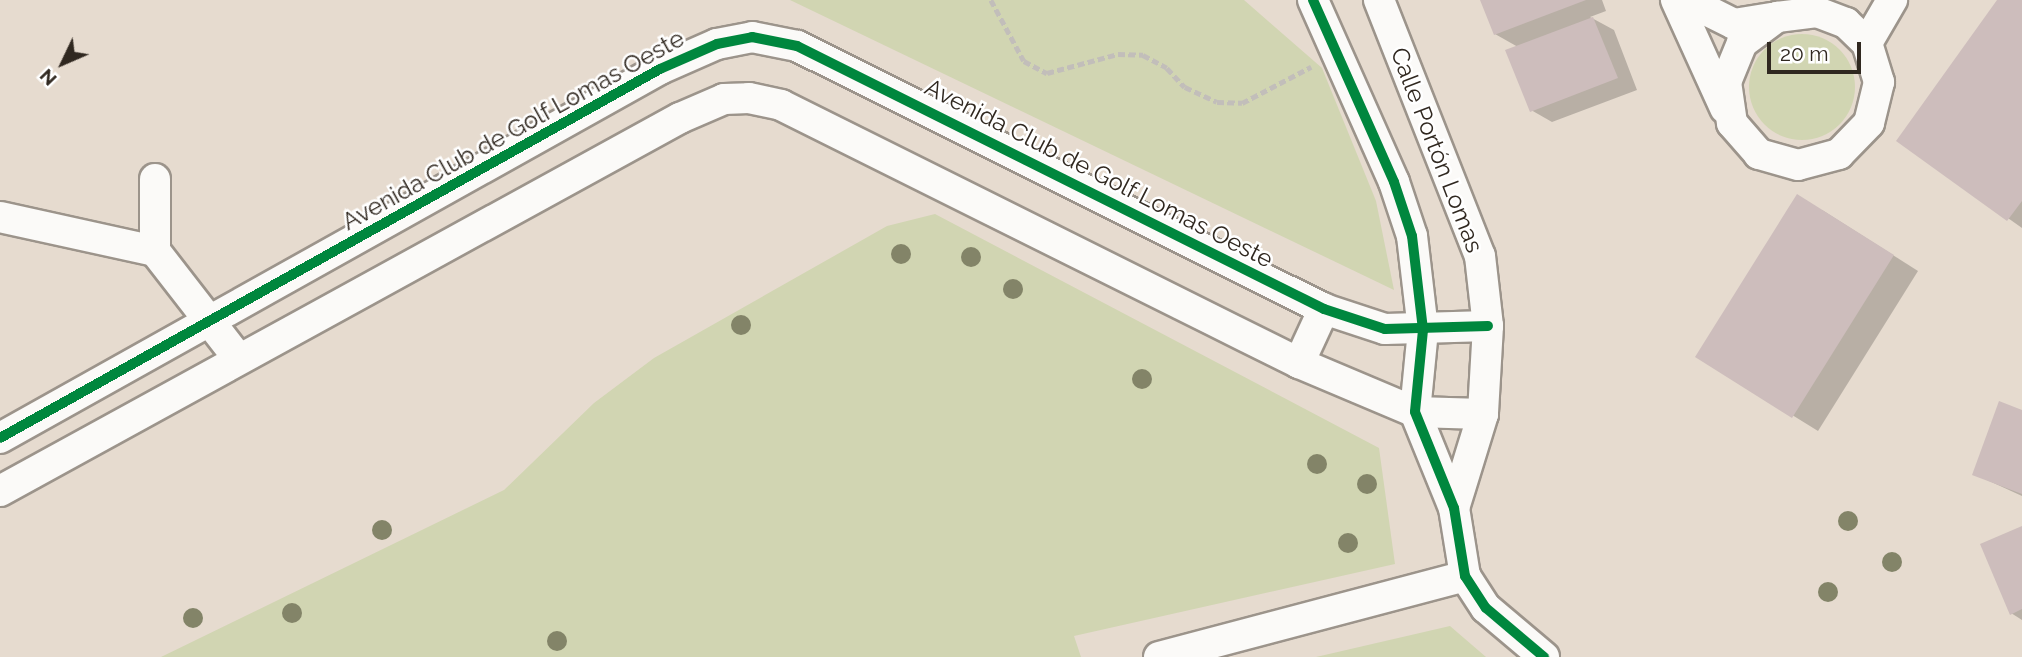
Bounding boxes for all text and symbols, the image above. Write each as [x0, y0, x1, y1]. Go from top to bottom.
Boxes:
street label: Avenida Club de Golf Lomas Oeste [337, 24, 689, 236]
north arrow [28, 28, 98, 98]
scale bar [1770, 28, 1864, 72]
text: 20 m [1780, 41, 1828, 66]
street label: Calle Portón Lomas [1385, 43, 1489, 257]
text: N [35, 65, 61, 90]
street label: Avenida Club de Golf Lomas Oeste [920, 72, 1278, 274]

